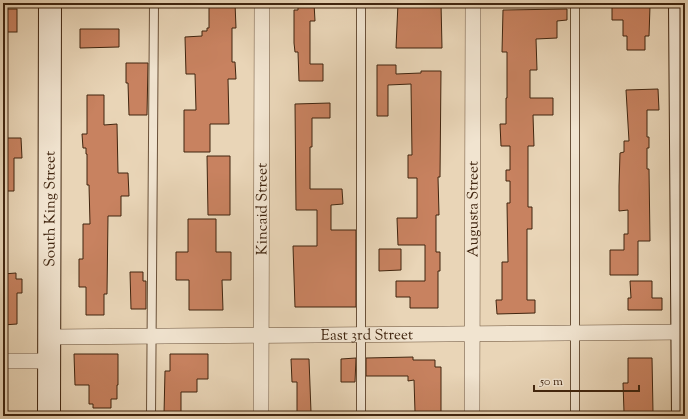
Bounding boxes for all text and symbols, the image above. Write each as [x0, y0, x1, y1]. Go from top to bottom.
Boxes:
street label: South King Street [40, 151, 62, 267]
street label: Augusta Street [463, 161, 485, 257]
street label: Kincaid Street [252, 163, 274, 255]
street label: East 3rd Street [321, 325, 413, 347]
scale bar [534, 367, 639, 393]
text: 50 m [539, 373, 563, 391]

